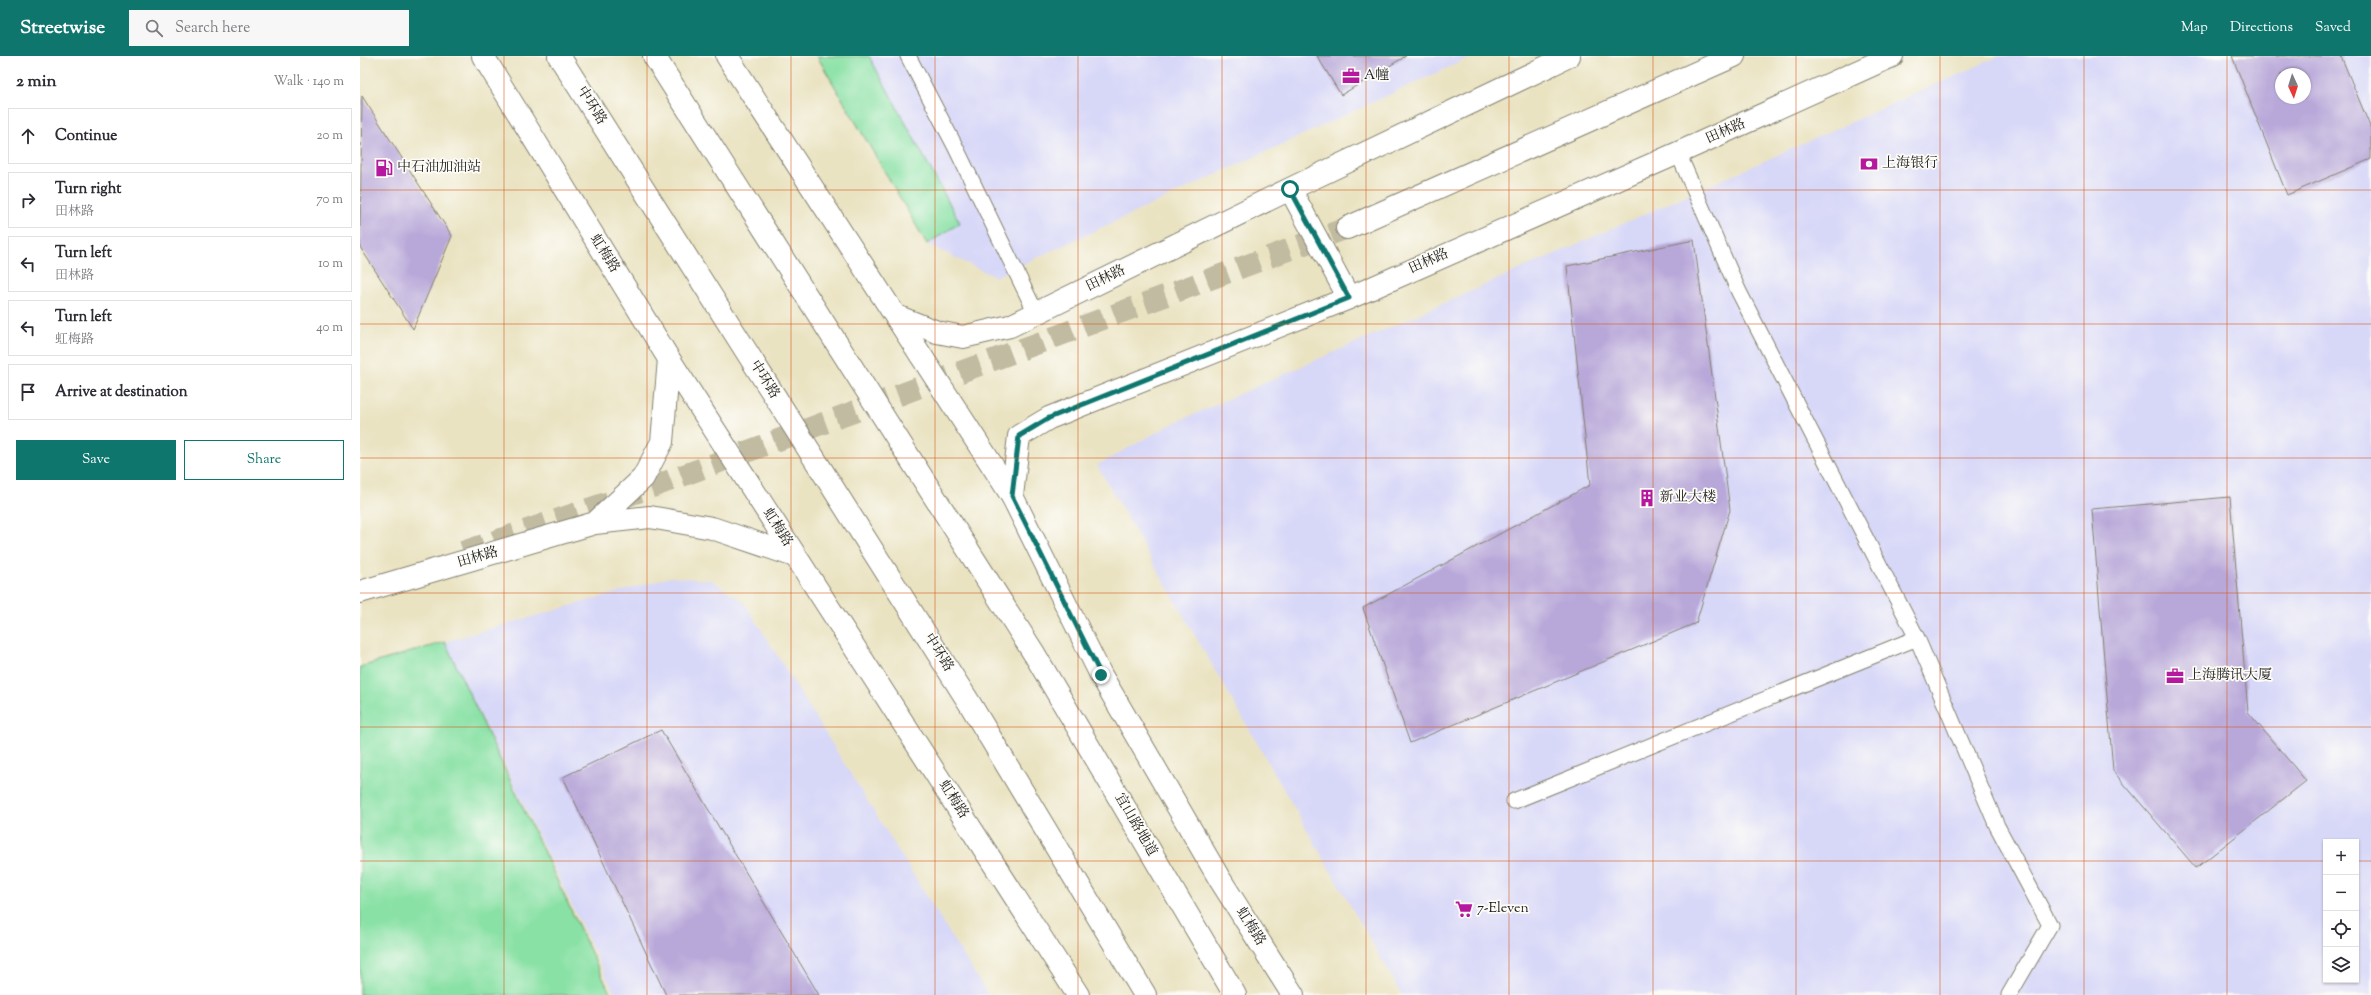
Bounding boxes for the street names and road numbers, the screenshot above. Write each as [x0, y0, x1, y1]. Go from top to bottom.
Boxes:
street label: 中环路 [571, 83, 611, 129]
street label: 田林路 [1703, 114, 1749, 150]
street label: 虹梅路 [584, 231, 624, 277]
street label: 田林路 [1406, 244, 1452, 280]
street label: 田林路 [1083, 261, 1129, 297]
street label: 中环路 [744, 357, 784, 403]
street label: 虹梅路 [757, 505, 797, 551]
street label: 田林路 [455, 543, 501, 573]
street label: 中环路 [918, 630, 958, 676]
street label: 虹梅路 [933, 777, 973, 823]
street label: 宜山路地道 [1109, 790, 1161, 860]
street label: 虹梅路 [1230, 904, 1270, 950]

